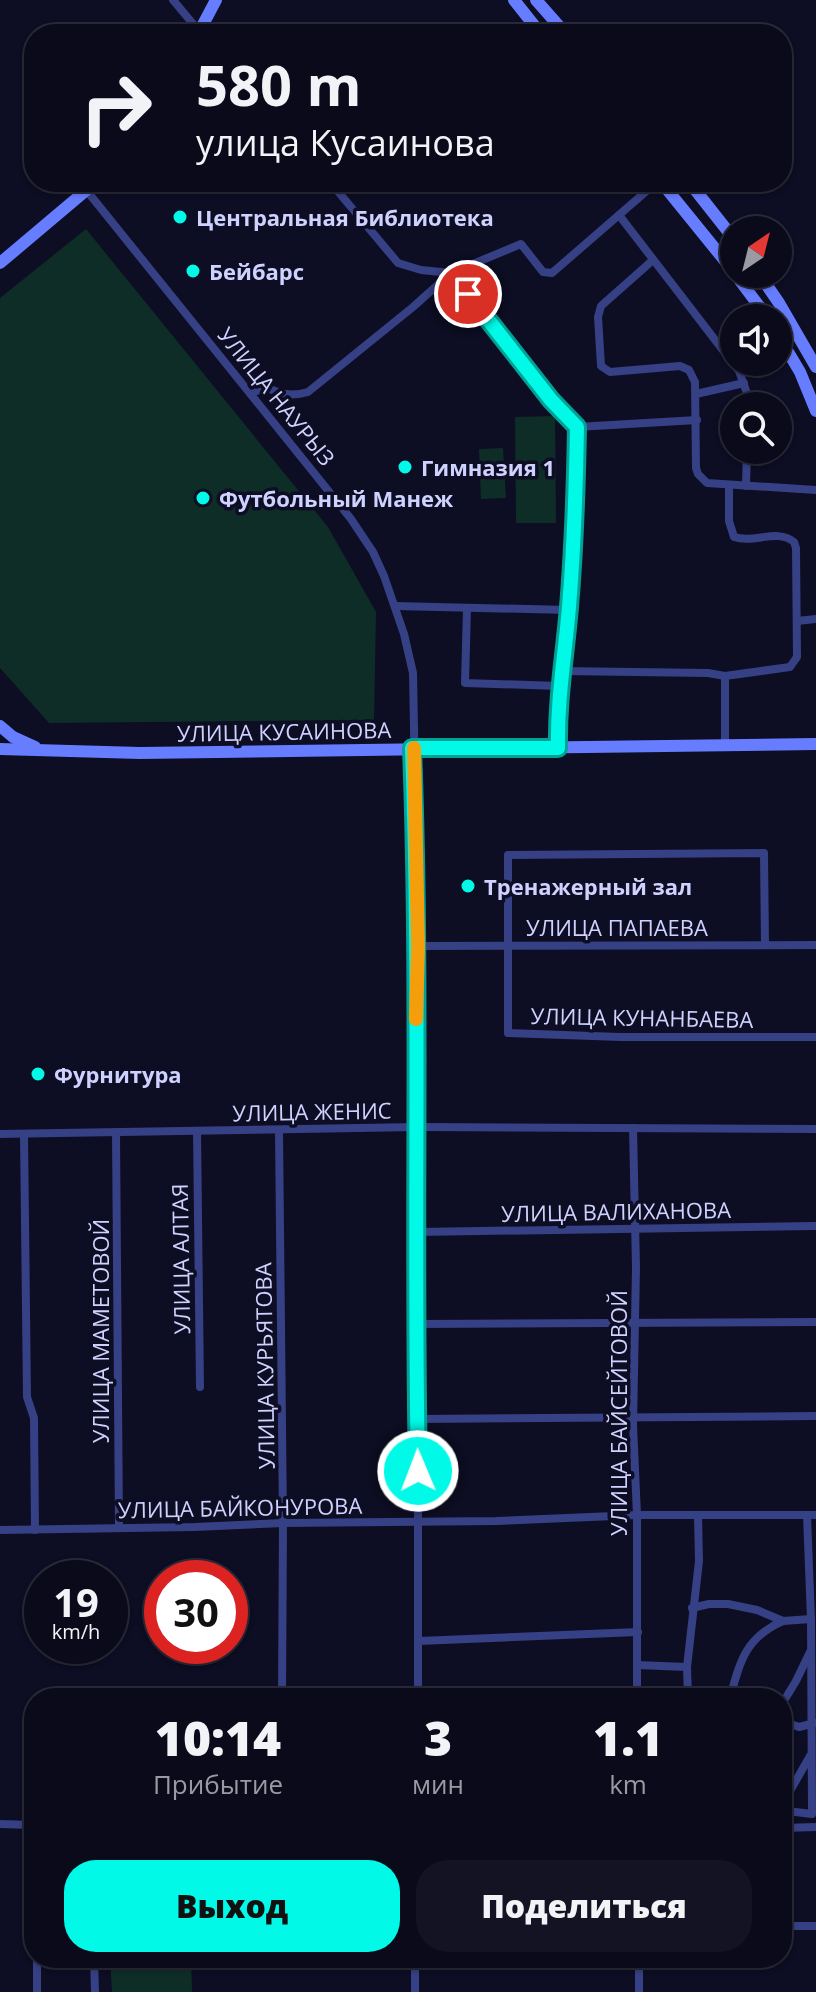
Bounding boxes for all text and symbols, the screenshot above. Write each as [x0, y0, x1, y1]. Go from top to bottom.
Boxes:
text: 580 m [196, 46, 362, 122]
icon: right [64, 56, 168, 160]
text: улица Кусаинова [196, 118, 495, 167]
place label: Центральная Библиотека [196, 202, 494, 232]
marker: Центральная Библиотека [171, 208, 189, 226]
north arrow [720, 216, 792, 288]
map controls [720, 216, 792, 464]
place label: Бейбарс [209, 256, 304, 286]
pin [434, 260, 502, 328]
marker: Бейбарс [184, 262, 202, 280]
icon: arrive [446, 272, 490, 316]
button: sound [720, 304, 792, 376]
street label: УЛИЦА НАУРЫЗ [212, 320, 342, 472]
button: search [720, 392, 792, 464]
place label: Гимназия 1 [421, 452, 555, 482]
marker: Гимназия 1 [396, 458, 414, 476]
place label: Футбольный Манеж [219, 483, 454, 513]
marker: Футбольный Манеж [194, 489, 212, 507]
street label: УЛИЦА КУСАИНОВА [176, 714, 392, 748]
place label: Тренажерный зал [484, 871, 692, 901]
marker: Тренажерный зал [459, 877, 477, 895]
street label: УЛИЦА ПАПАЕВА [526, 912, 708, 942]
street label: УЛИЦА КУНАНБАЕВА [530, 1000, 754, 1034]
place label: Фурнитура [54, 1059, 182, 1089]
marker: Фурнитура [29, 1065, 47, 1083]
street label: УЛИЦА ЖЕНИС [232, 1095, 392, 1127]
street label: УЛИЦА АЛТАЯ [164, 1183, 196, 1335]
street label: УЛИЦА ВАЛИХАНОВА [501, 1194, 731, 1228]
street label: УЛИЦА МАМЕТОВОЙ [85, 1219, 115, 1443]
street label: УЛИЦА КУРЬЯТОВА [247, 1262, 281, 1470]
street label: УЛИЦА БАЙСЕЙТОВОЙ [603, 1290, 633, 1536]
position arrow [376, 1429, 460, 1513]
street label: УЛИЦА БАЙКОНУРОВА [117, 1490, 363, 1524]
speed limit sign: 30 [144, 1560, 248, 1664]
text: 19 [53, 1574, 99, 1629]
text: km/h [52, 1618, 100, 1645]
text: 10:14 [155, 1705, 281, 1770]
text: 3 [424, 1705, 452, 1770]
text: 1.1 [593, 1705, 663, 1770]
text: Прибытие [153, 1766, 283, 1802]
text: мин [412, 1766, 464, 1802]
text: km [609, 1766, 647, 1802]
button: Выход [64, 1860, 400, 1952]
button: Поделиться [416, 1860, 752, 1952]

